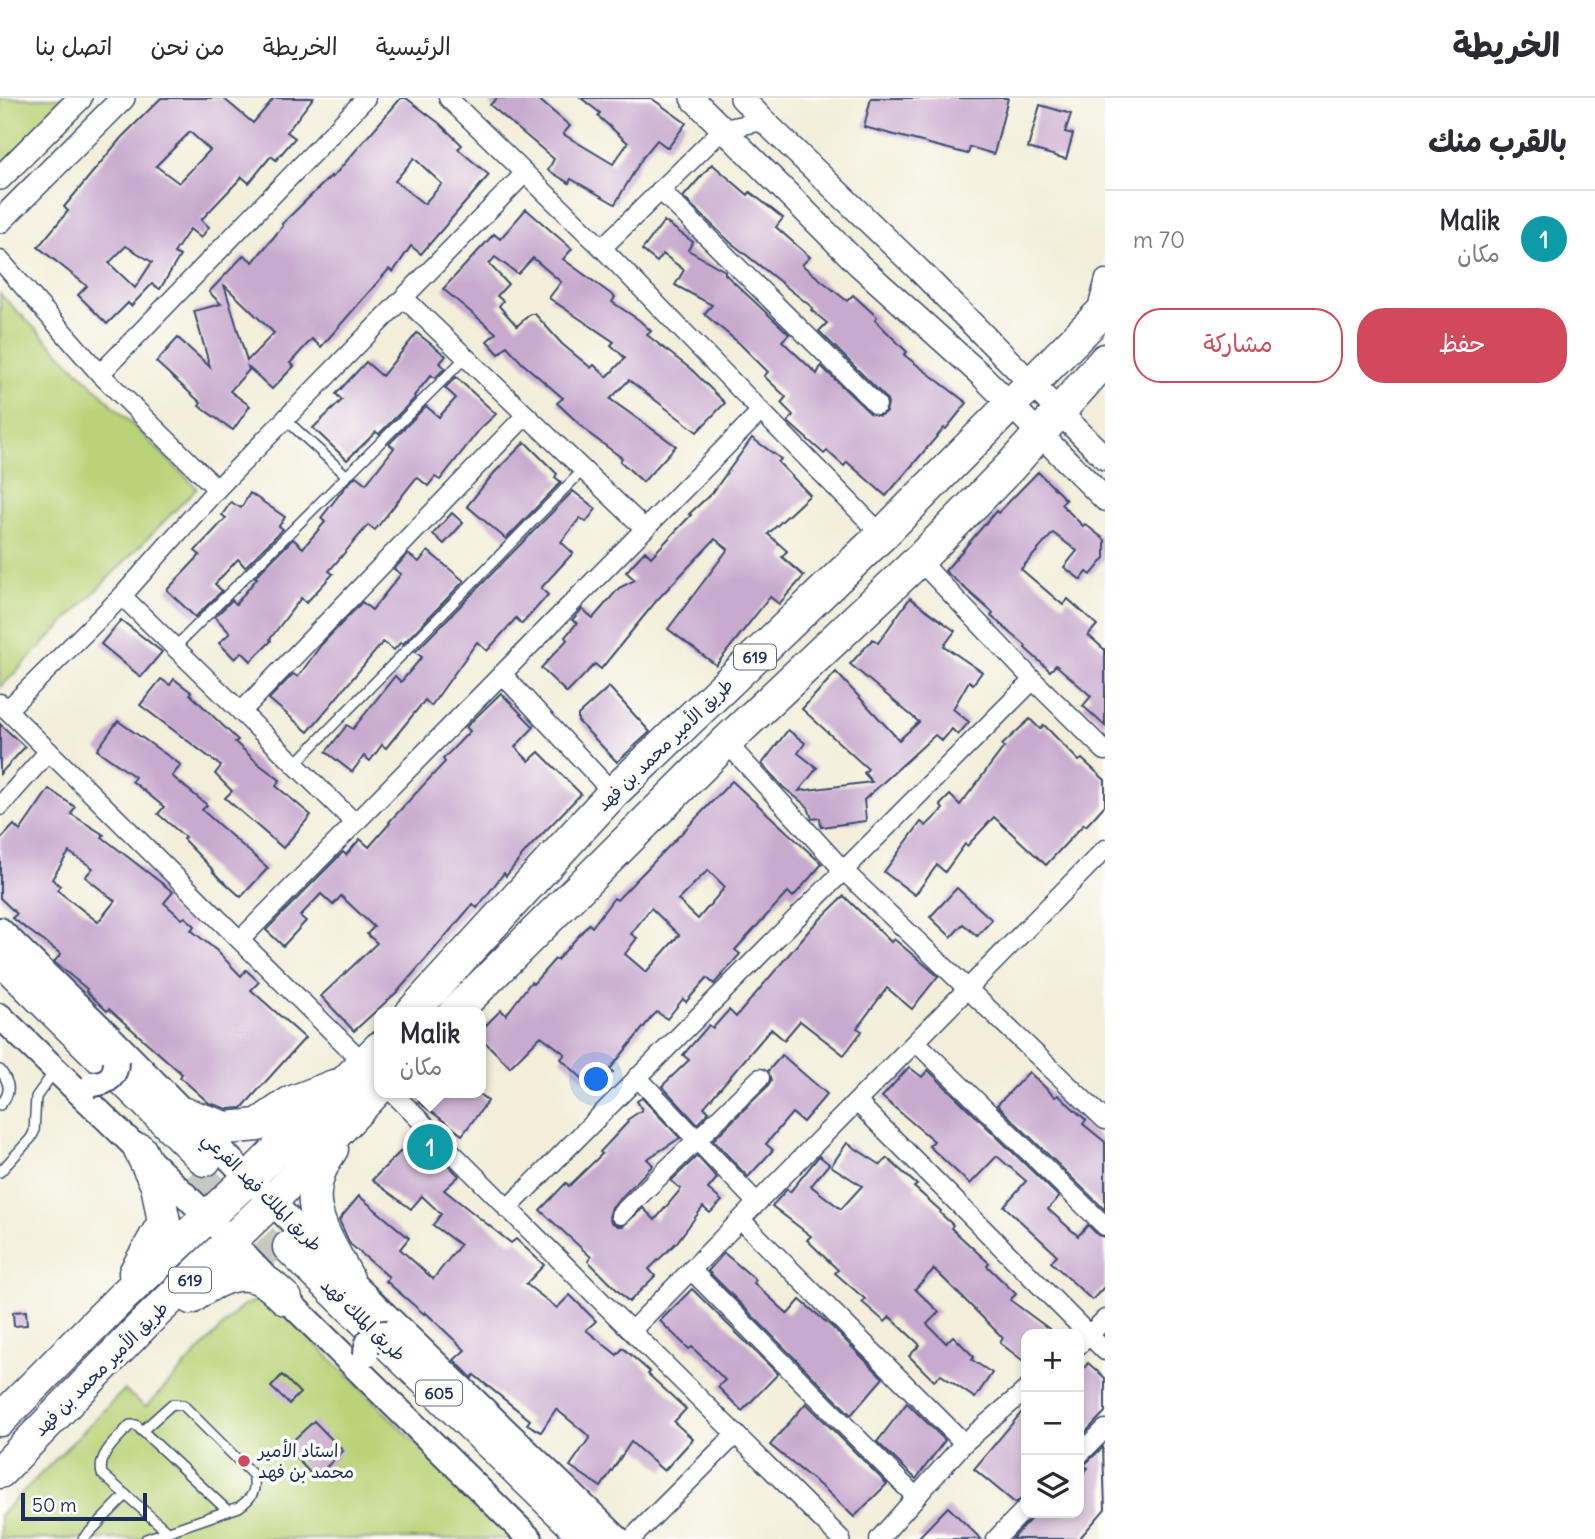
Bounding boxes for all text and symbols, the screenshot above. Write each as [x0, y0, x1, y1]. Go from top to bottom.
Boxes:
text: الخريطة [1453, 24, 1560, 66]
text: اتصل بنا [35, 31, 113, 61]
text: من نحن [151, 31, 225, 61]
text: الخريطة [263, 31, 338, 61]
text: الرئيسية [376, 31, 451, 61]
text: بالقرب منك [1428, 122, 1567, 160]
text: Malik [1439, 204, 1500, 237]
text: 70 m [1133, 225, 1185, 254]
text: 1 [1539, 225, 1549, 254]
text: مكان [1457, 239, 1500, 268]
button: مشاركة [1133, 308, 1343, 383]
button: حفظ [1357, 308, 1567, 383]
road number: 619 [734, 644, 776, 670]
street label: طريق الأمير محمد بن فهد [592, 673, 738, 816]
popup [374, 1007, 486, 1098]
text: Malik [400, 1017, 460, 1050]
text: مكان [400, 1052, 442, 1081]
your location [579, 1062, 613, 1096]
pin: 1 [407, 1121, 453, 1173]
street label: طريق الملك فهد الفرعي [194, 1127, 327, 1260]
road number: 619 [169, 1268, 211, 1292]
street label: طريق الملك فهد [316, 1273, 411, 1366]
street label: طريق الأمير محمد بن فهد [28, 1296, 173, 1441]
map controls [1021, 1329, 1084, 1518]
button: + [1021, 1329, 1084, 1392]
road number: 605 [416, 1380, 462, 1406]
button: − [1021, 1392, 1084, 1455]
place label: استاد الأمير محمد بن فهد [256, 1439, 354, 1483]
marker: استاد الأمير محمد بن فهد [236, 1453, 252, 1469]
button: layers [1021, 1455, 1084, 1518]
scale bar [21, 1490, 147, 1522]
text: 50 m [32, 1493, 77, 1517]

